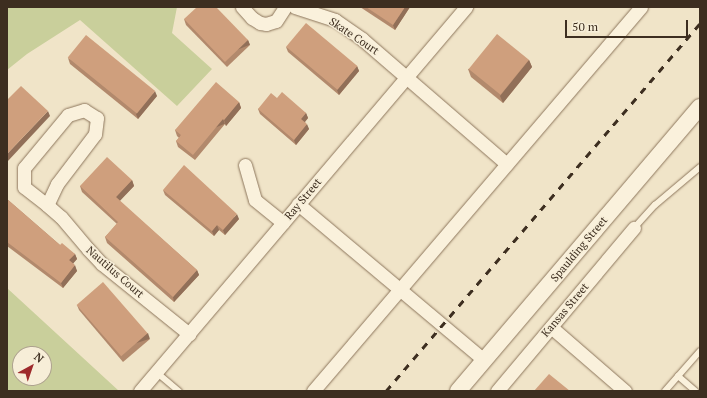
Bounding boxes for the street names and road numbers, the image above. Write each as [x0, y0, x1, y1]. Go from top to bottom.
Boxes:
street label: Skate Court [327, 15, 381, 57]
street label: Ray Street [282, 176, 324, 222]
street label: Spaulding Street [548, 214, 610, 284]
street label: Nautilus Court [84, 243, 146, 301]
street label: Kansas Street [539, 280, 591, 340]

